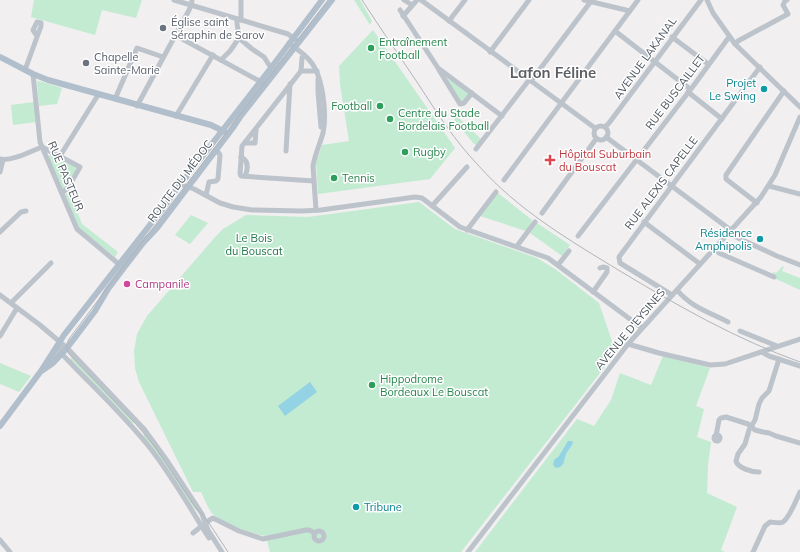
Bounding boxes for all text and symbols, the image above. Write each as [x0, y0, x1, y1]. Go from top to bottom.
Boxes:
street label: AVENUE LAKANAL [610, 14, 680, 102]
place label: Église saint Séraphin de Sarov [171, 15, 264, 42]
marker: Église saint Séraphin de Sarov [158, 23, 168, 33]
place label: Entraînement Football [379, 35, 447, 62]
marker: Entraînement Football [366, 43, 376, 53]
place label: Chapelle Sainte-Marie [94, 50, 160, 77]
street label: RUE BUSCAILLET [642, 51, 708, 132]
marker: Chapelle Sainte-Marie [81, 58, 91, 68]
district label: Lafon Féline [510, 63, 596, 82]
place label: Projet Le Swing [709, 76, 756, 103]
marker: Projet Le Swing [759, 84, 769, 94]
place label: Football [331, 99, 372, 113]
marker: Football [375, 101, 385, 111]
place label: Centre du Stade Bordelais Football [398, 106, 489, 133]
marker: Centre du Stade Bordelais Football [385, 114, 395, 124]
street label: RUE ALEXIS CAPELLE [621, 134, 701, 232]
street label: ROUTE DU MÉDOC [145, 137, 215, 225]
street label: RUE PASTEUR [45, 139, 87, 214]
place label: Rugby [413, 145, 446, 159]
marker: Rugby [400, 147, 410, 157]
place label: Hôpital Suburbain du Bouscat [559, 147, 651, 174]
marker: Hôpital Suburbain du Bouscat [544, 154, 556, 166]
place label: Tennis [342, 171, 375, 185]
marker: Tennis [329, 173, 339, 183]
place label: Résidence Amphipolis [695, 226, 752, 253]
park label: Le Bois du Bouscat [225, 231, 283, 258]
marker: Résidence Amphipolis [755, 234, 765, 244]
place label: Campanile [135, 277, 189, 291]
marker: Campanile [122, 279, 132, 289]
street label: AVENUE D'EYSINES [592, 285, 668, 372]
place label: Hippodrome Bordeaux Le Bouscat [380, 372, 488, 399]
marker: Hippodrome Bordeaux Le Bouscat [367, 380, 377, 390]
place label: Tribune [364, 500, 402, 514]
marker: Tribune [351, 502, 361, 512]

